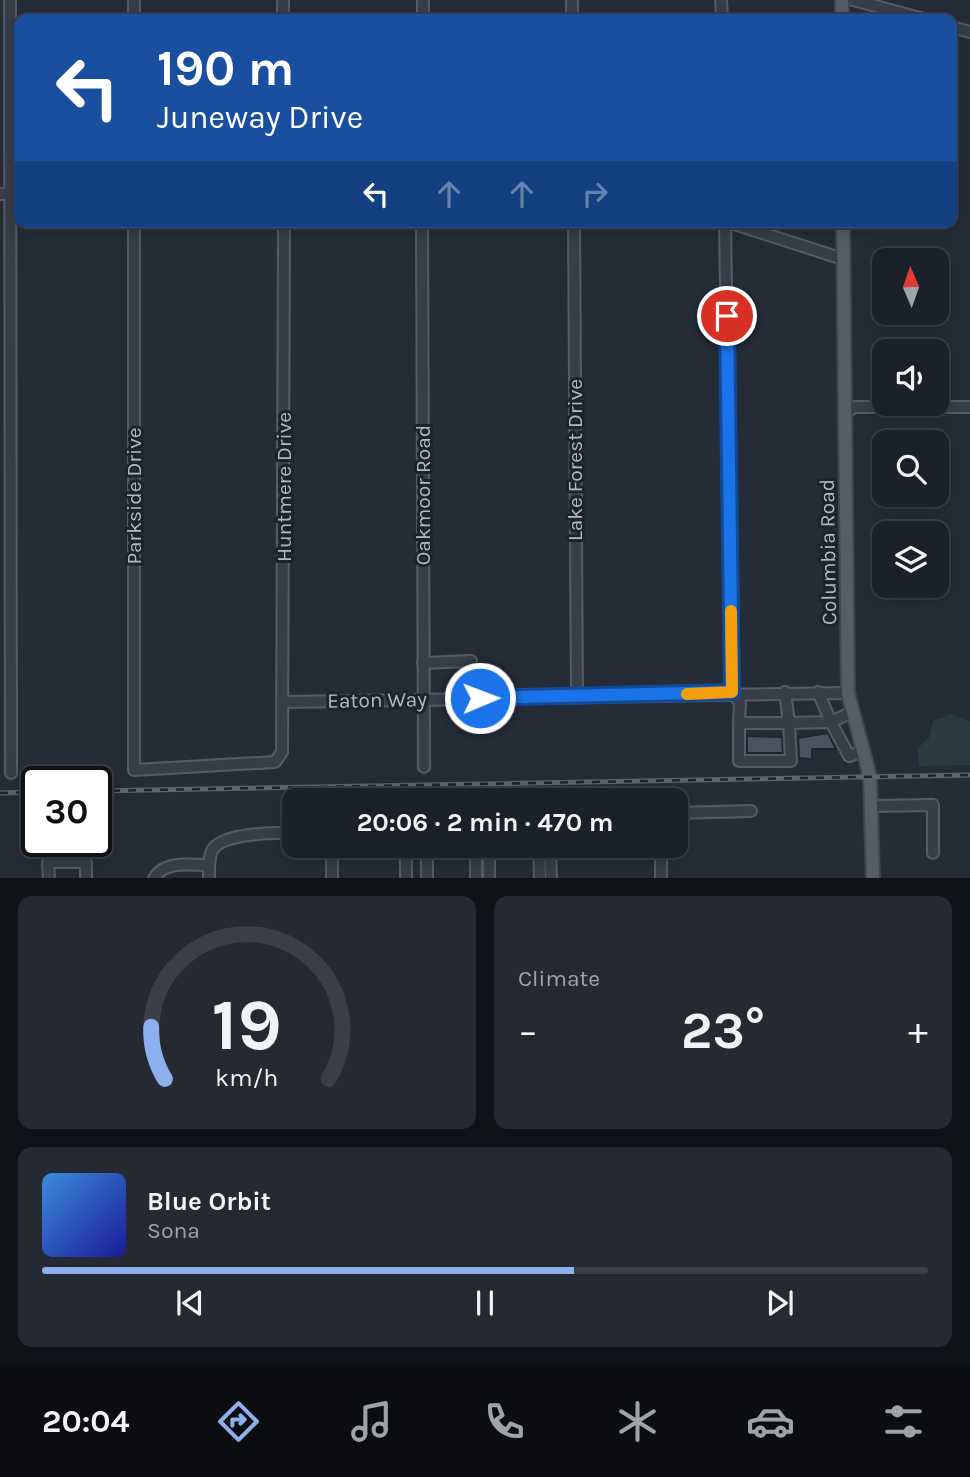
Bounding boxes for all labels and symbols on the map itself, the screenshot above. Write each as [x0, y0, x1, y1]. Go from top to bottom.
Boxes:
north arrow [872, 248, 948, 326]
pin [697, 286, 757, 346]
street label: Lake Forest Drive [563, 379, 587, 541]
street label: Huntmere Drive [272, 412, 296, 562]
street label: Oakmoor Road [411, 425, 435, 565]
street label: Parkside Drive [122, 427, 146, 565]
street label: Columbia Road [815, 479, 841, 625]
position arrow [443, 661, 517, 735]
street label: Eaton Way [327, 687, 427, 713]
speed limit sign: 30 [21, 766, 112, 857]

